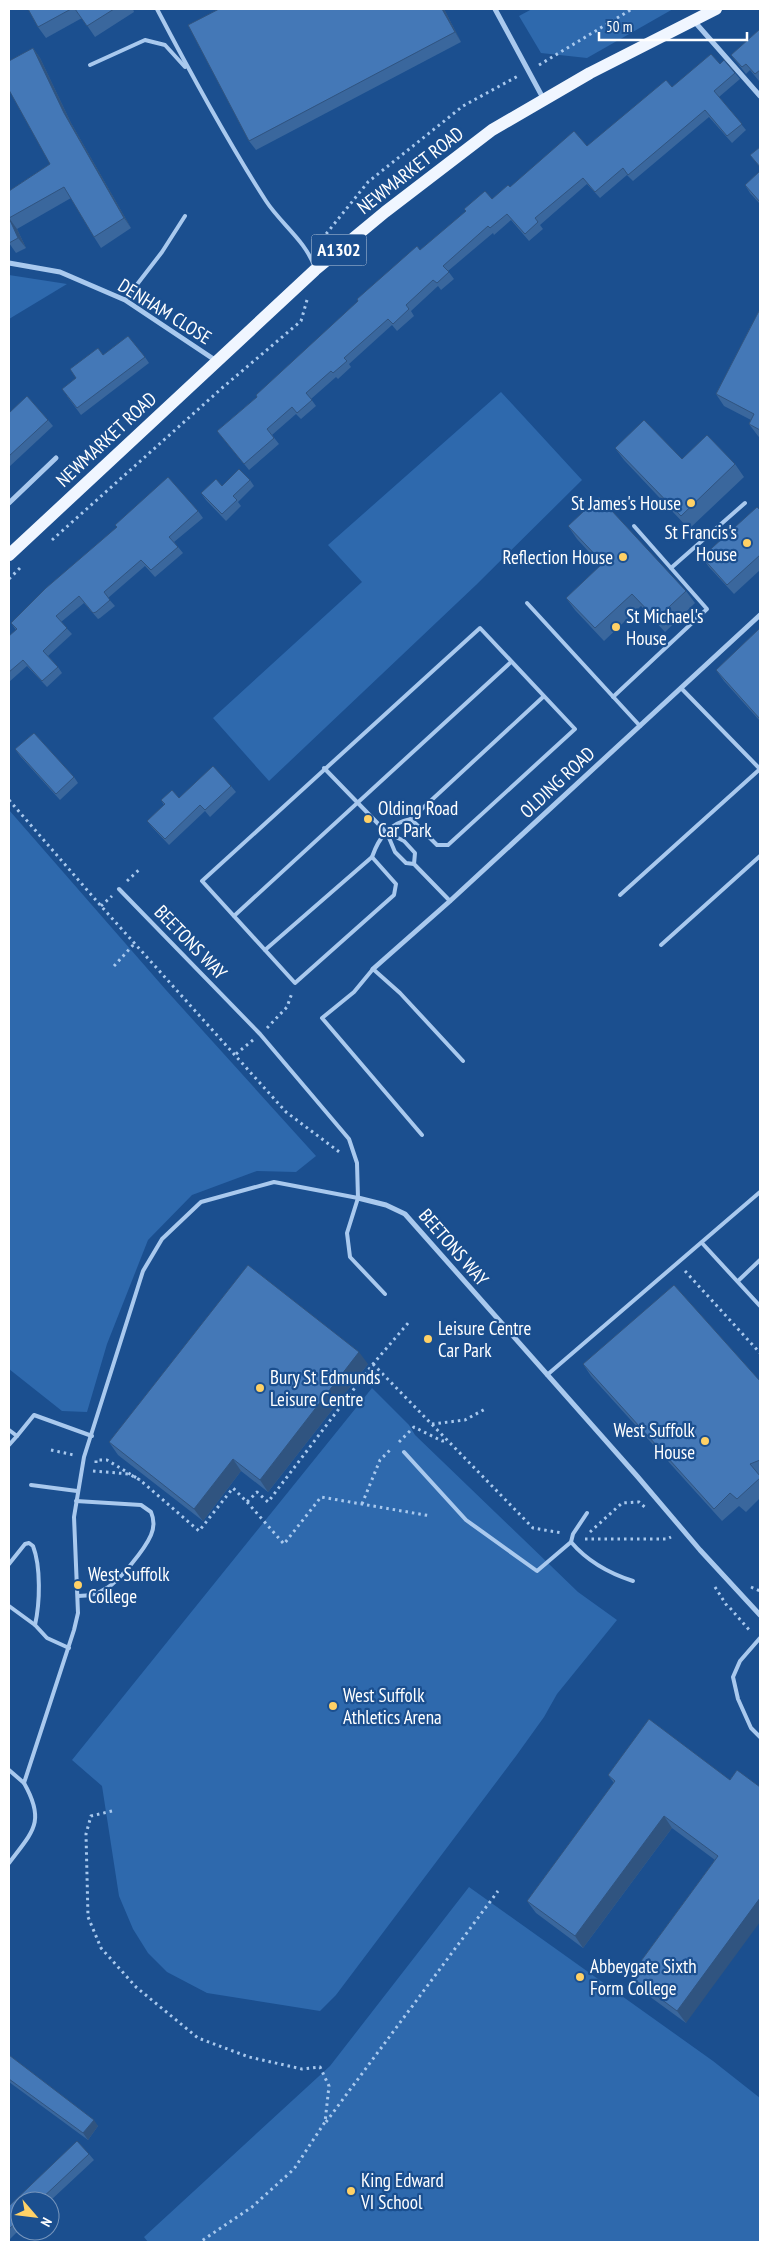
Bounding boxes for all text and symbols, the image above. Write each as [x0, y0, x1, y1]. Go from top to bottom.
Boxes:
scale bar [599, 10, 746, 42]
text: 50 m [606, 17, 632, 36]
street label: NEWMARKET ROAD [352, 121, 468, 219]
road number: A1302 [312, 234, 366, 266]
street label: DENHAM CLOSE [114, 273, 216, 349]
street label: NEWMARKET ROAD [51, 386, 161, 492]
place label: St James's House [571, 491, 681, 515]
marker: St James's House [685, 497, 697, 509]
place label: St Francis's House [664, 520, 737, 566]
marker: St Francis's House [741, 537, 753, 549]
place label: Reflection House [503, 545, 613, 569]
marker: Reflection House [617, 551, 629, 563]
place label: St Michael's House [626, 604, 703, 650]
marker: St Michael's House [610, 621, 622, 633]
street label: OLDING ROAD [514, 741, 600, 823]
place label: Olding Road Car Park [378, 796, 458, 842]
marker: Olding Road Car Park [362, 813, 374, 825]
street label: BEETONS WAY [150, 900, 233, 985]
street label: BEETONS WAY [414, 1204, 494, 1291]
place label: Leisure Centre Car Park [438, 1316, 532, 1362]
marker: Leisure Centre Car Park [422, 1333, 434, 1345]
place label: Bury St Edmunds Leisure Centre [270, 1365, 380, 1411]
marker: Bury St Edmunds Leisure Centre [254, 1382, 266, 1394]
place label: West Suffolk House [613, 1418, 696, 1464]
marker: West Suffolk House [699, 1435, 711, 1447]
place label: West Suffolk College [88, 1562, 170, 1608]
marker: West Suffolk College [72, 1579, 84, 1591]
place label: West Suffolk Athletics Arena [343, 1683, 442, 1729]
marker: West Suffolk Athletics Arena [327, 1700, 339, 1712]
place label: Abbeygate Sixth Form College [590, 1954, 697, 2000]
marker: Abbeygate Sixth Form College [574, 1971, 586, 1983]
place label: King Edward VI School [360, 2168, 444, 2214]
marker: King Edward VI School [345, 2185, 357, 2197]
north arrow [10, 2191, 60, 2241]
text: N [37, 2215, 56, 2230]

